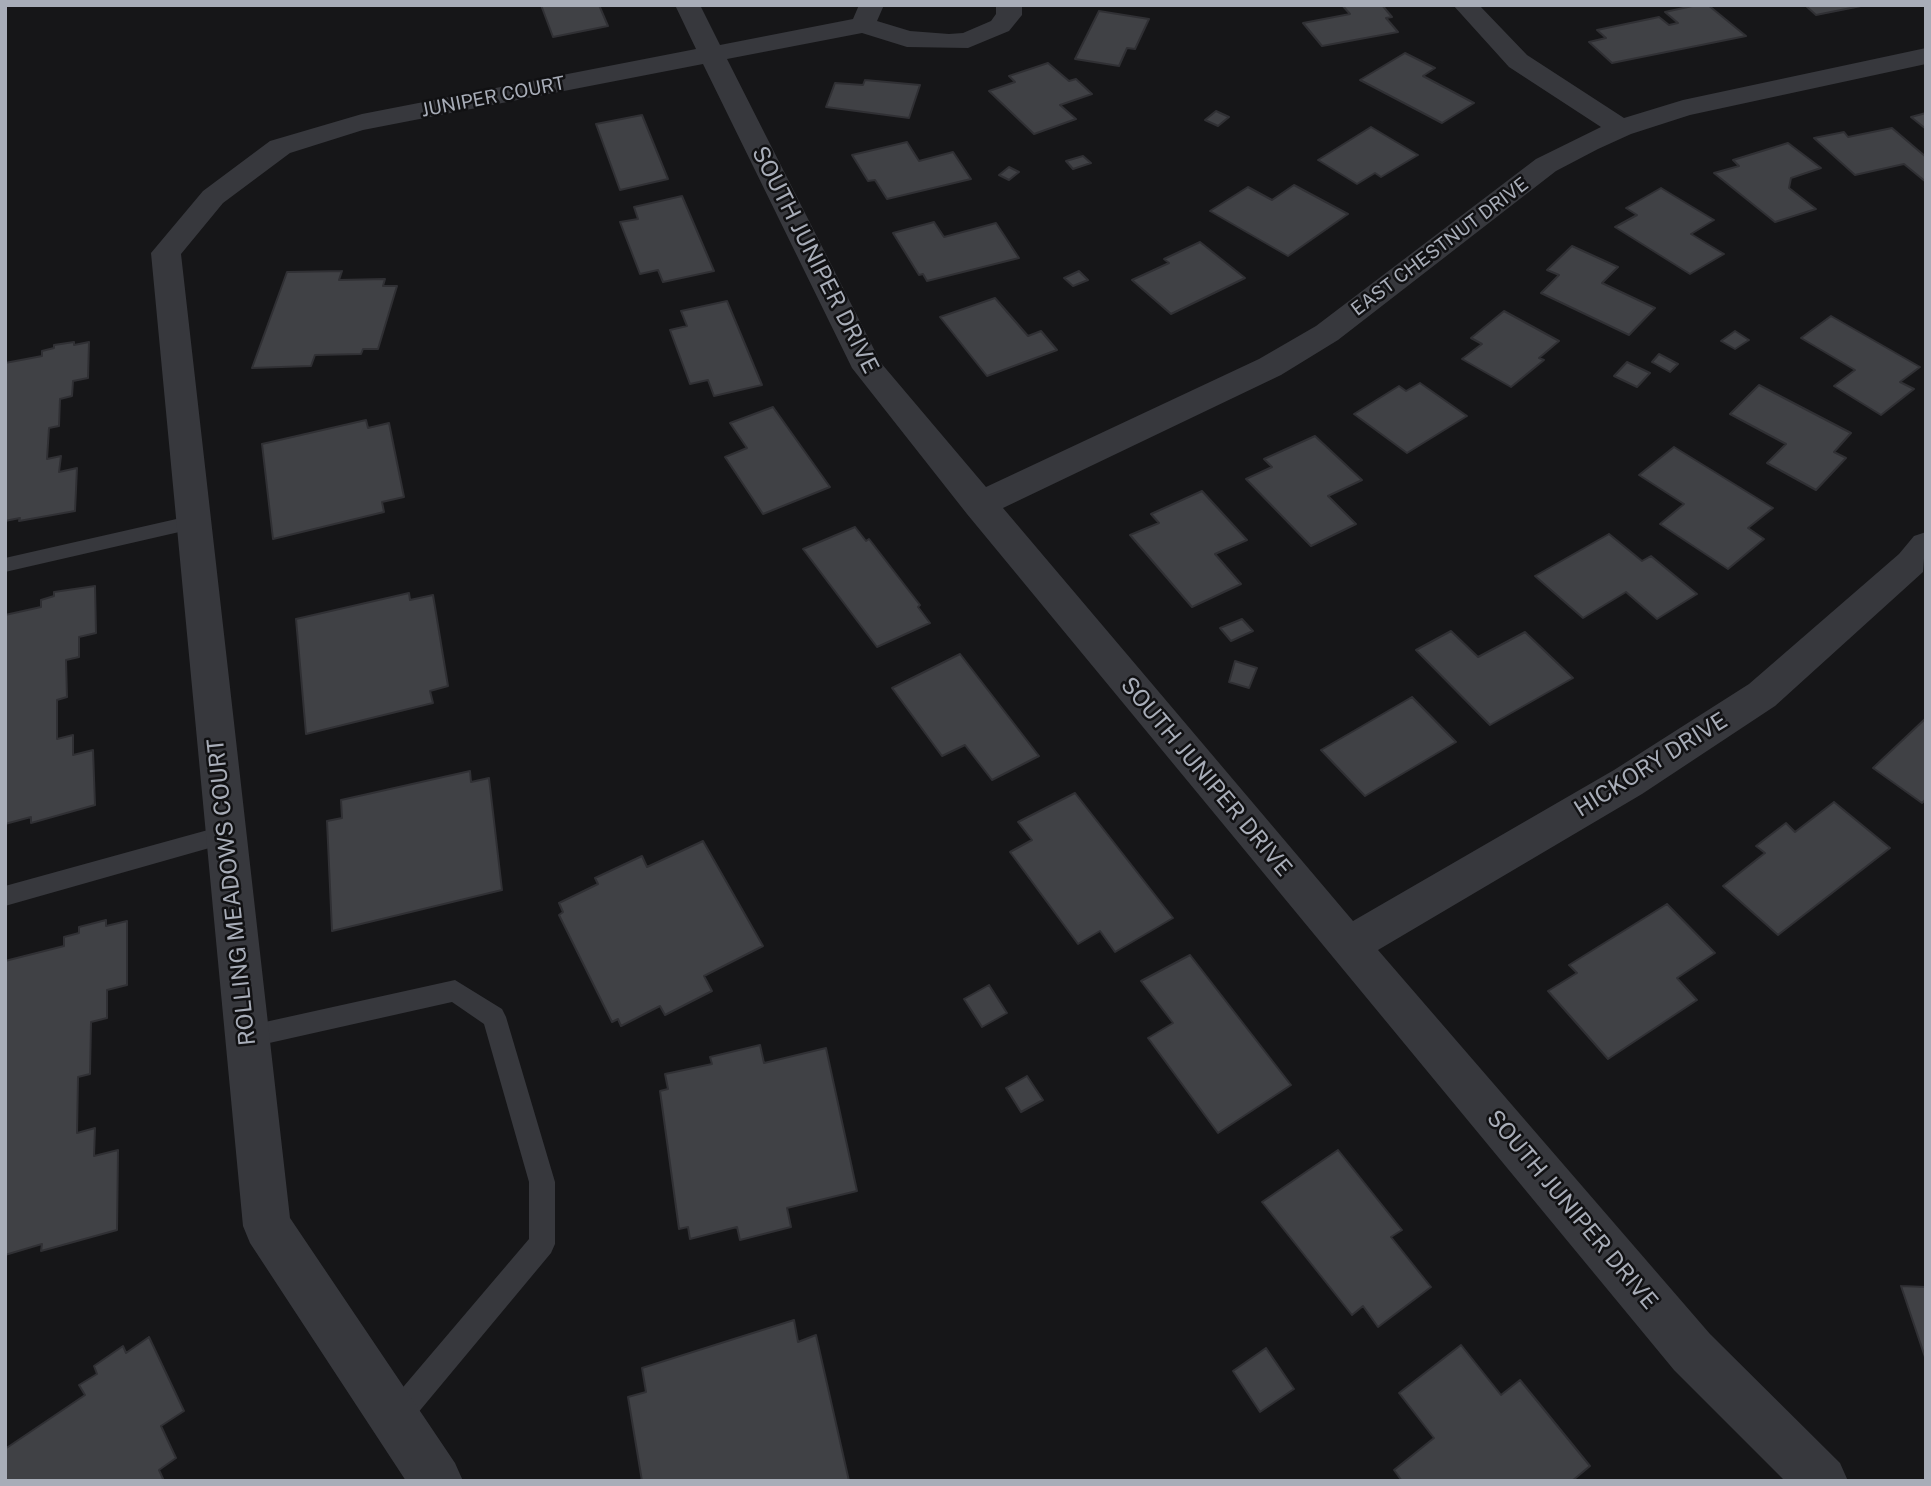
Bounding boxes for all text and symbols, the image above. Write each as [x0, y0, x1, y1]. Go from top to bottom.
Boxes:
street label: JUNIPER COURT [419, 72, 567, 122]
street label: SOUTH JUNIPER DRIVE [746, 142, 884, 378]
street label: EAST CHESTNUT DRIVE [1347, 173, 1533, 321]
street label: SOUTH JUNIPER DRIVE [1115, 672, 1297, 882]
street label: HICKORY DRIVE [1569, 707, 1733, 823]
street label: ROLLING MEADOWS COURT [202, 737, 262, 1047]
street label: SOUTH JUNIPER DRIVE [1481, 1105, 1663, 1315]

